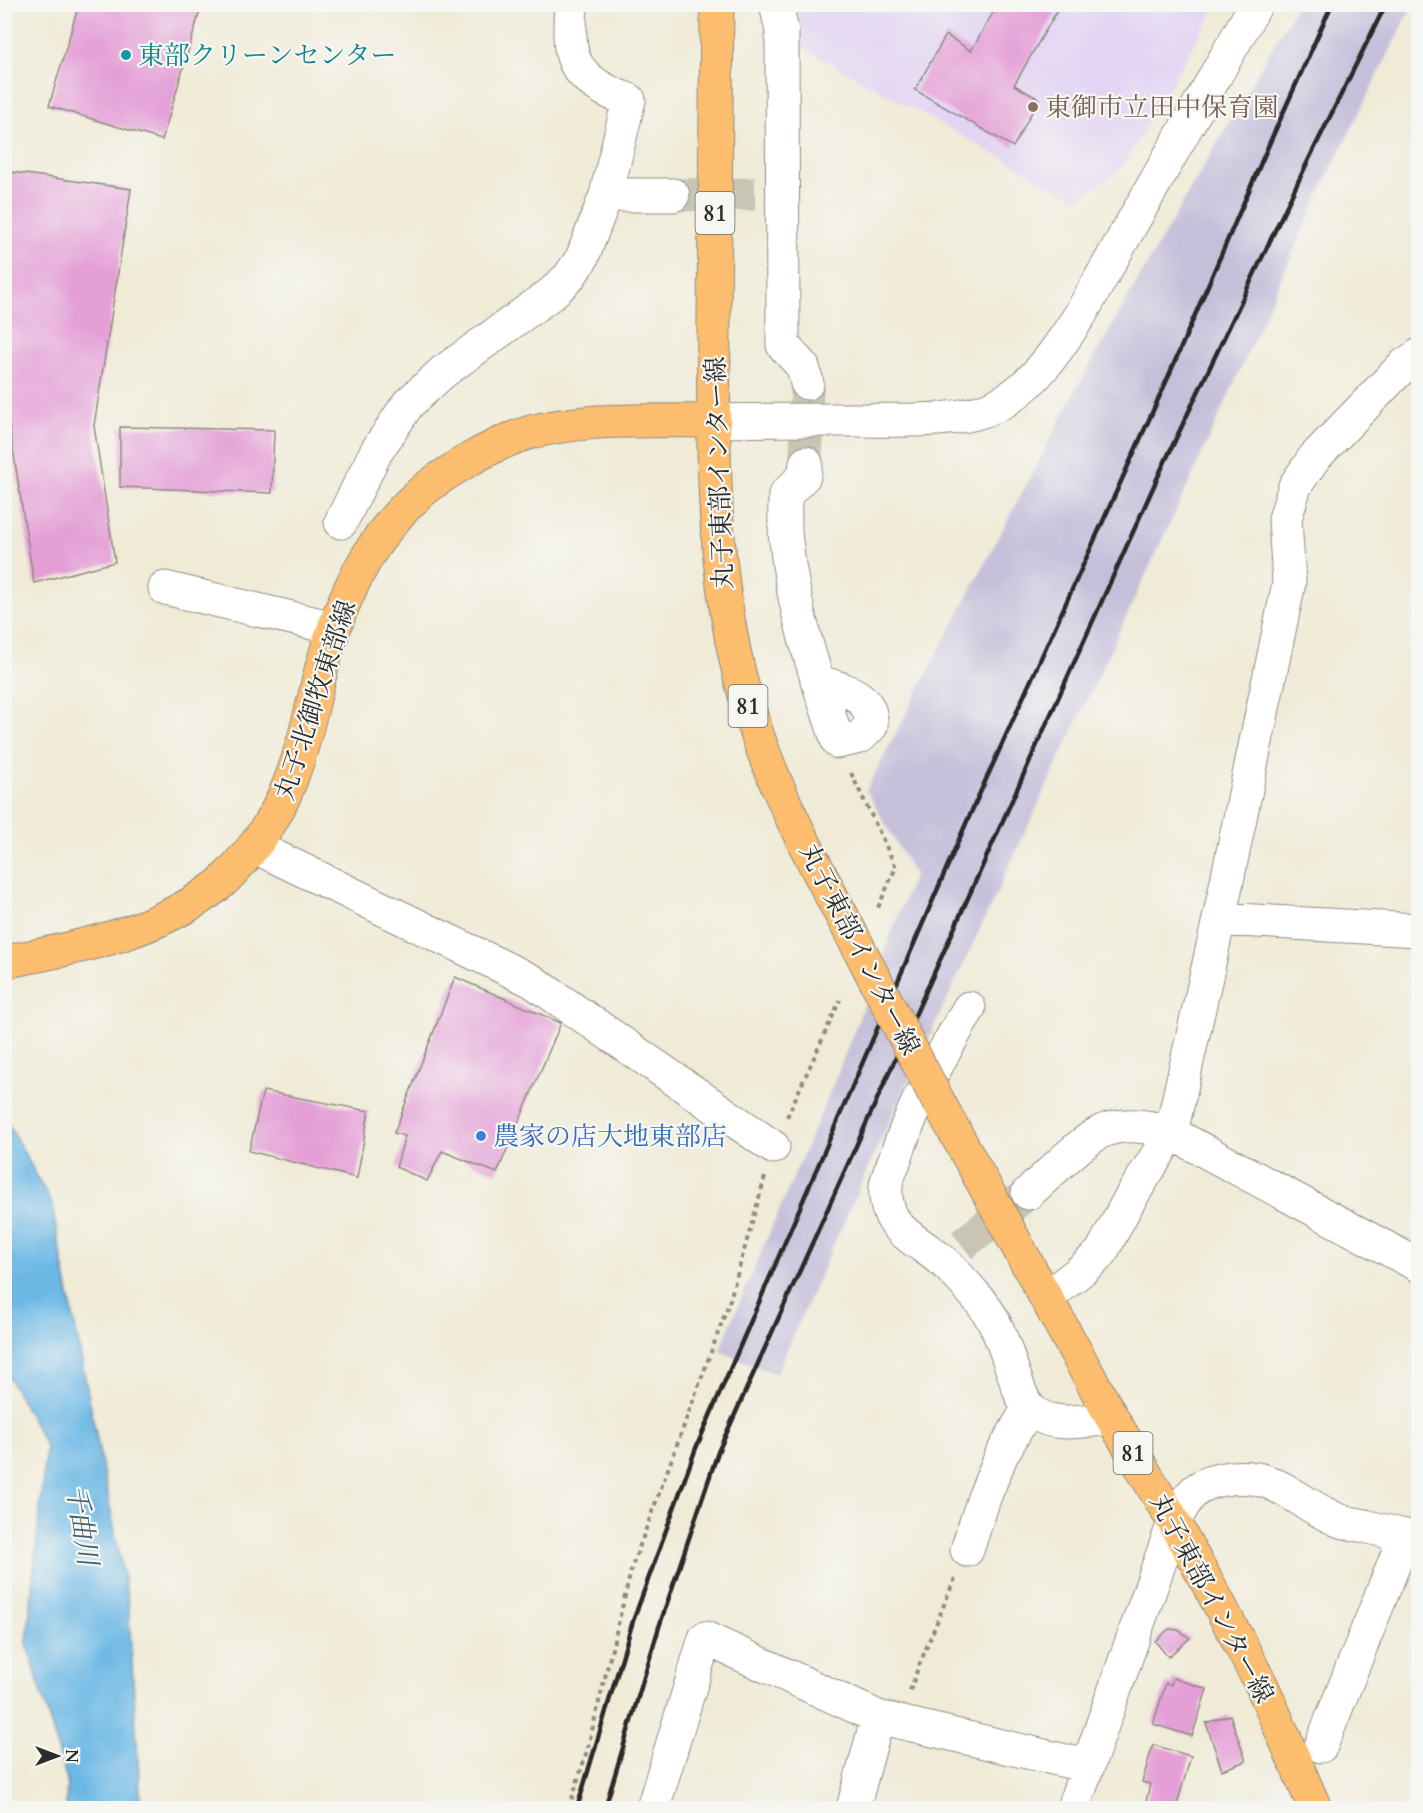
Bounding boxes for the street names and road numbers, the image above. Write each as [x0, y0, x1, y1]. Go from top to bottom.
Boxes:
road number: 81 [696, 192, 734, 234]
street label: 丸子東部インター線 [698, 356, 741, 590]
street label: 丸子北御牧東部線 [267, 596, 364, 804]
road number: 81 [728, 685, 768, 727]
street label: 丸子東部インター線 [791, 837, 928, 1061]
road number: 81 [1114, 1432, 1152, 1474]
street label: 丸子東部インター線 [1141, 1487, 1282, 1709]

